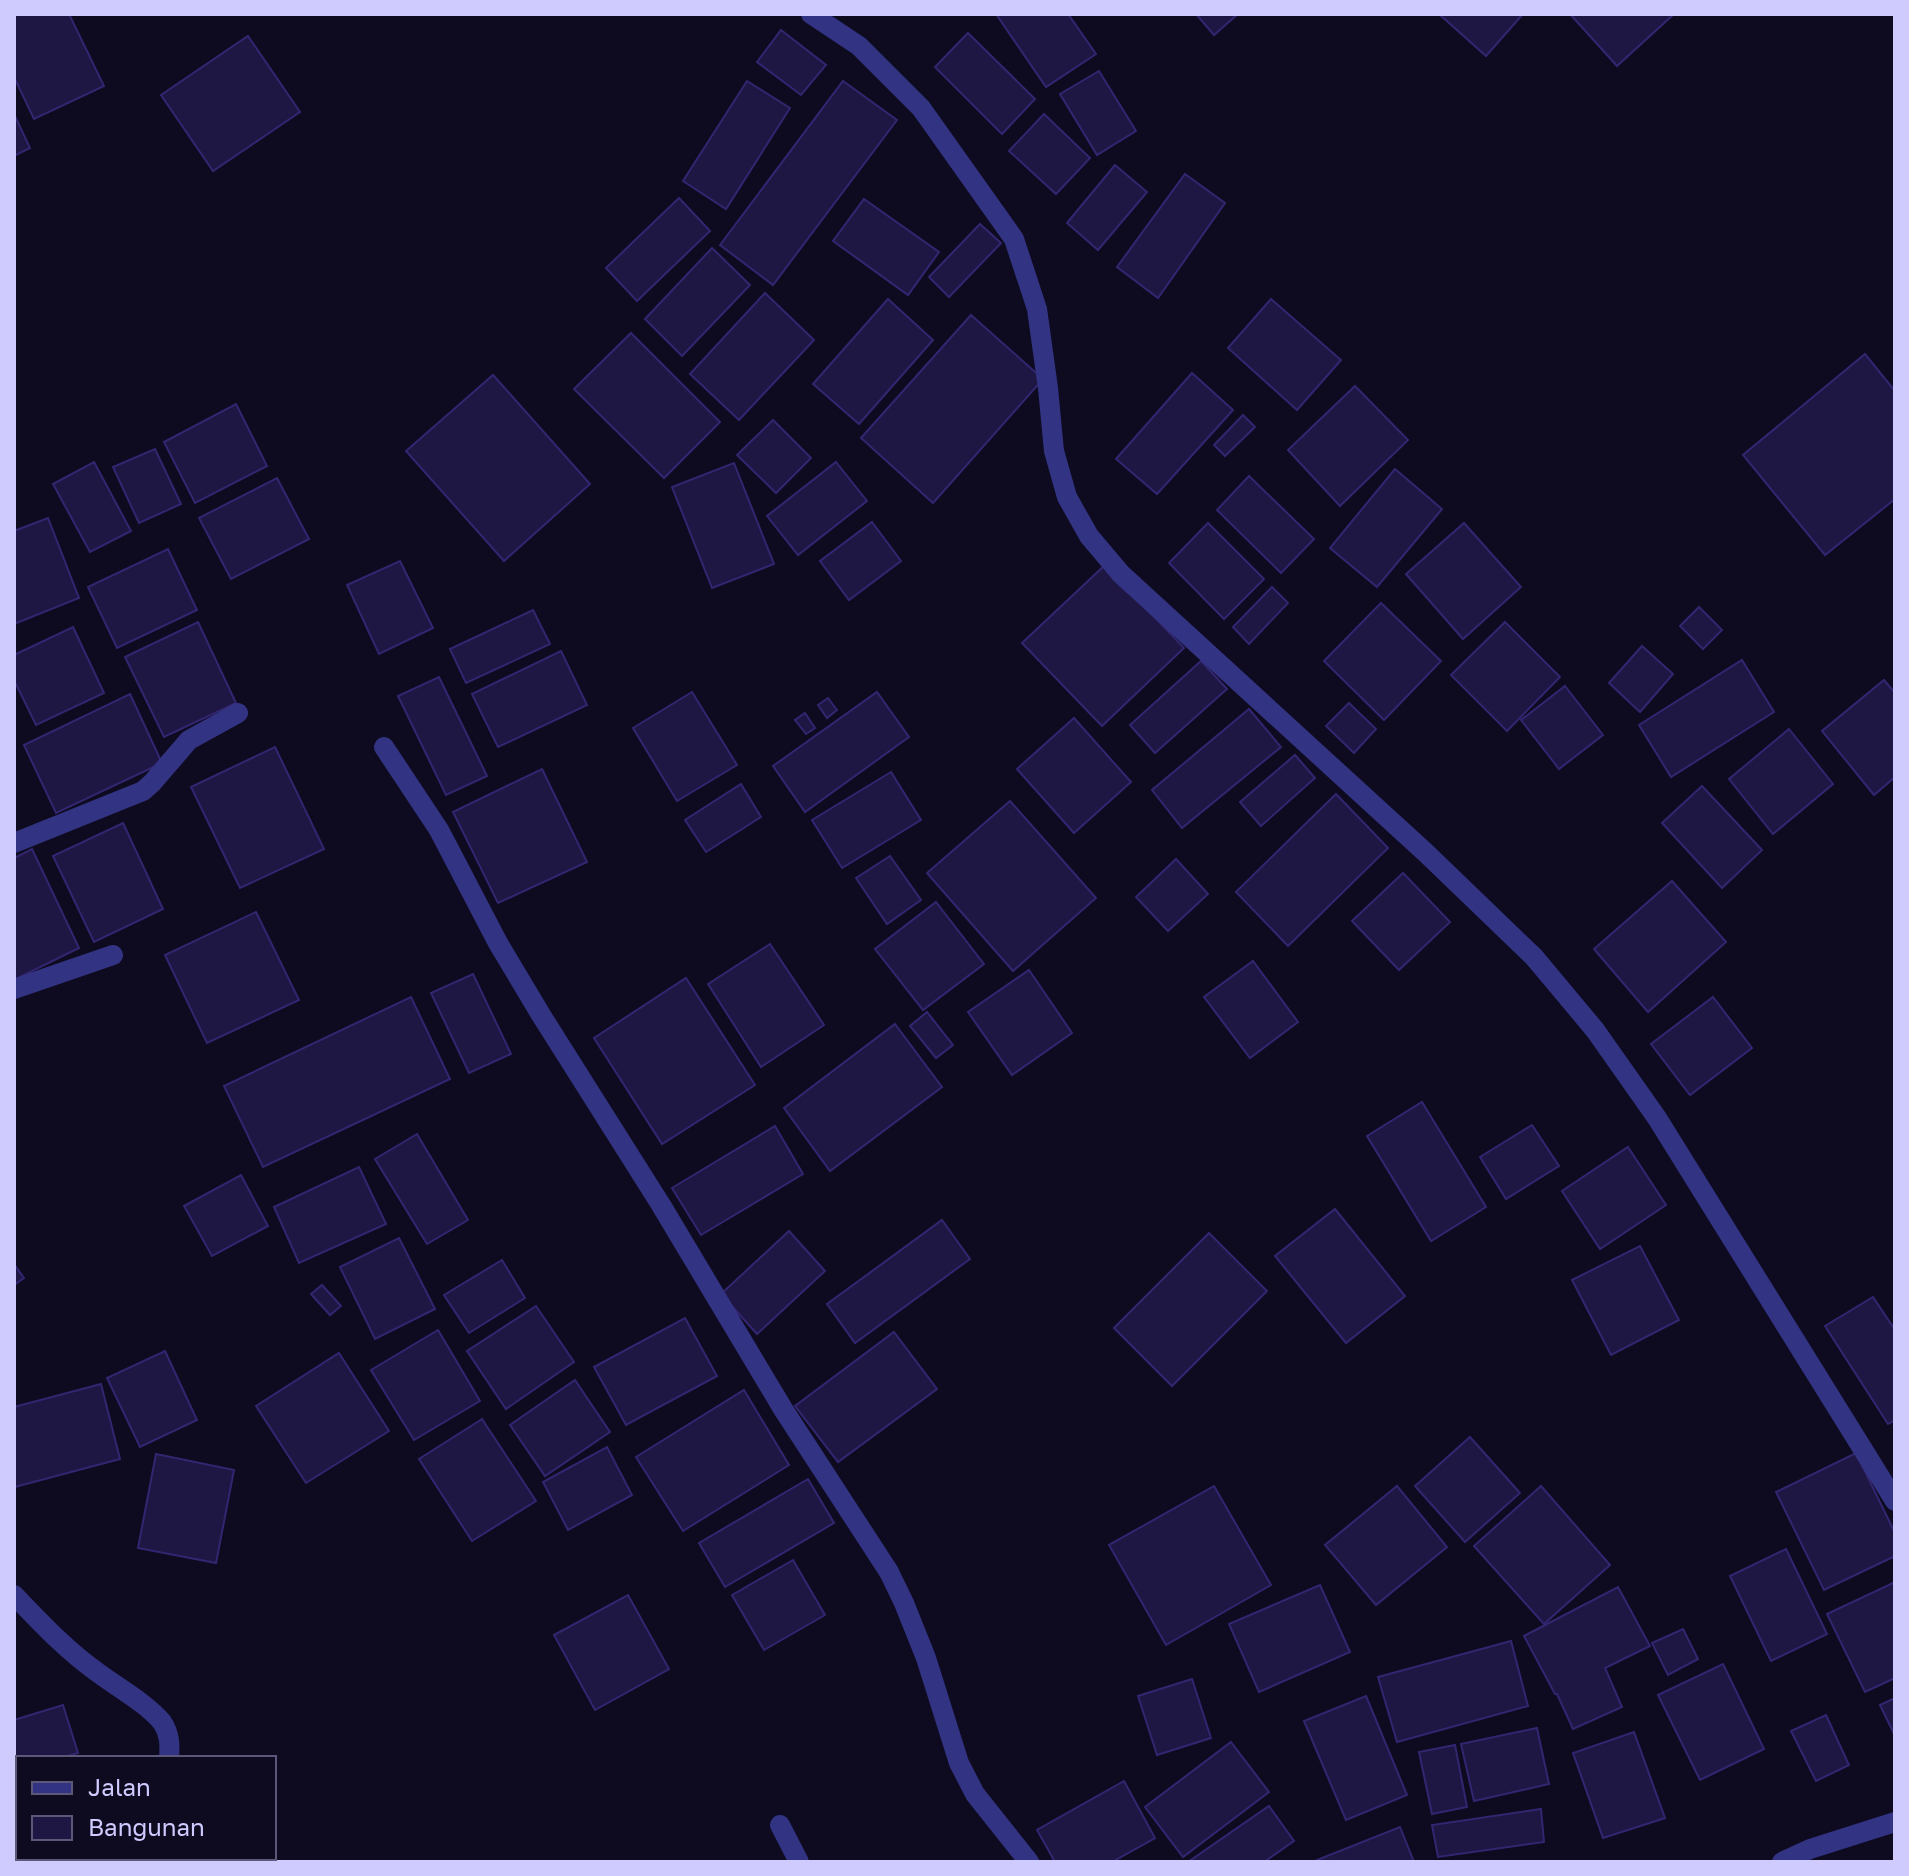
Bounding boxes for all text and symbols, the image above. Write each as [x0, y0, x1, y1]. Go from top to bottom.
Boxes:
legend [16, 1756, 276, 1860]
text: Jalan [88, 1772, 151, 1801]
text: Bangunan [88, 1812, 205, 1841]

